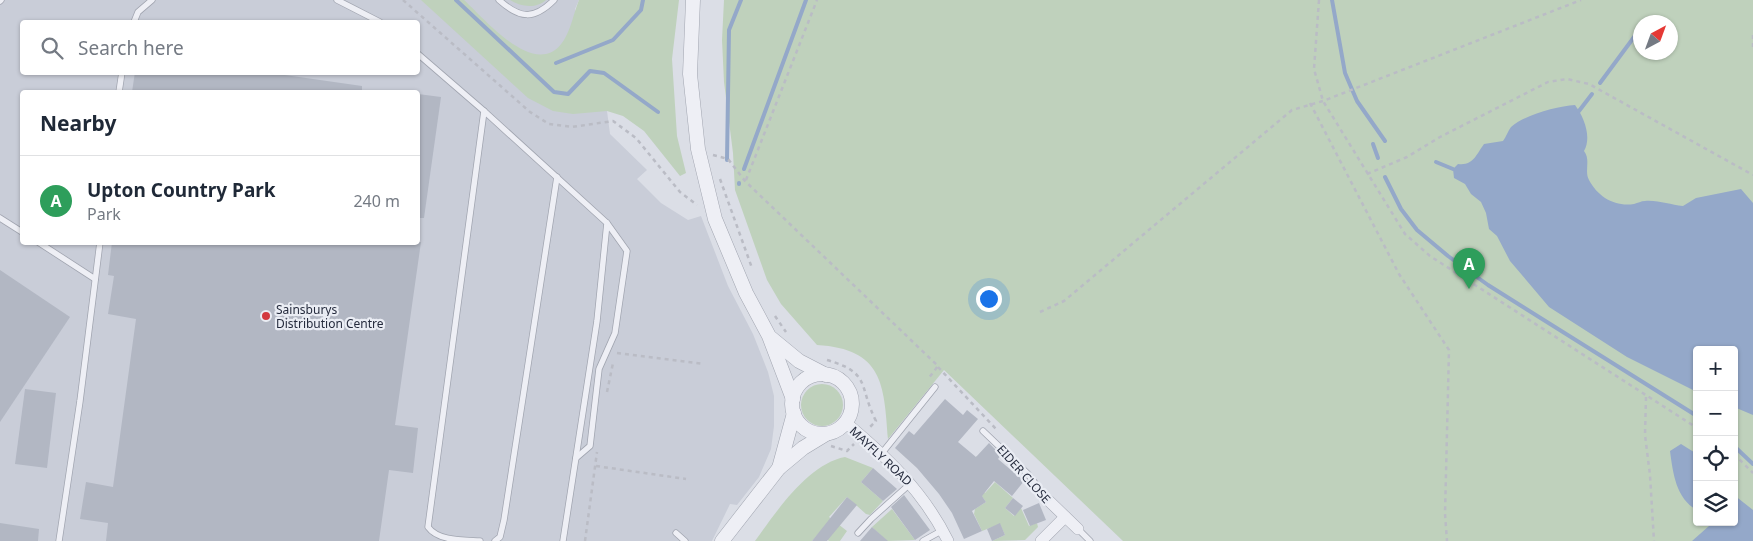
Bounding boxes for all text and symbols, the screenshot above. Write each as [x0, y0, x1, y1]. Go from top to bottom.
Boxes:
north arrow [1633, 15, 1678, 60]
search box [20, 20, 420, 75]
icon: search [38, 34, 66, 62]
text: Search here [78, 35, 184, 61]
text: Nearby [40, 109, 116, 137]
text: Upton Country Park [87, 177, 276, 203]
text: A [50, 190, 62, 212]
text: 240 m [353, 190, 400, 212]
text: Park [87, 203, 121, 225]
pin: A [1453, 248, 1485, 289]
your location [976, 286, 1002, 312]
place label: Sainsburys Distribution Centre [276, 301, 384, 332]
marker: Sainsburys Distribution Centre [260, 310, 272, 322]
map controls [1693, 346, 1738, 526]
button: + [1693, 346, 1738, 391]
button: − [1693, 391, 1738, 436]
street label: MAYFLY ROAD [846, 423, 916, 490]
button: locate [1693, 436, 1738, 481]
street label: EIDER CLOSE [993, 441, 1055, 507]
button: layers [1693, 481, 1738, 526]

